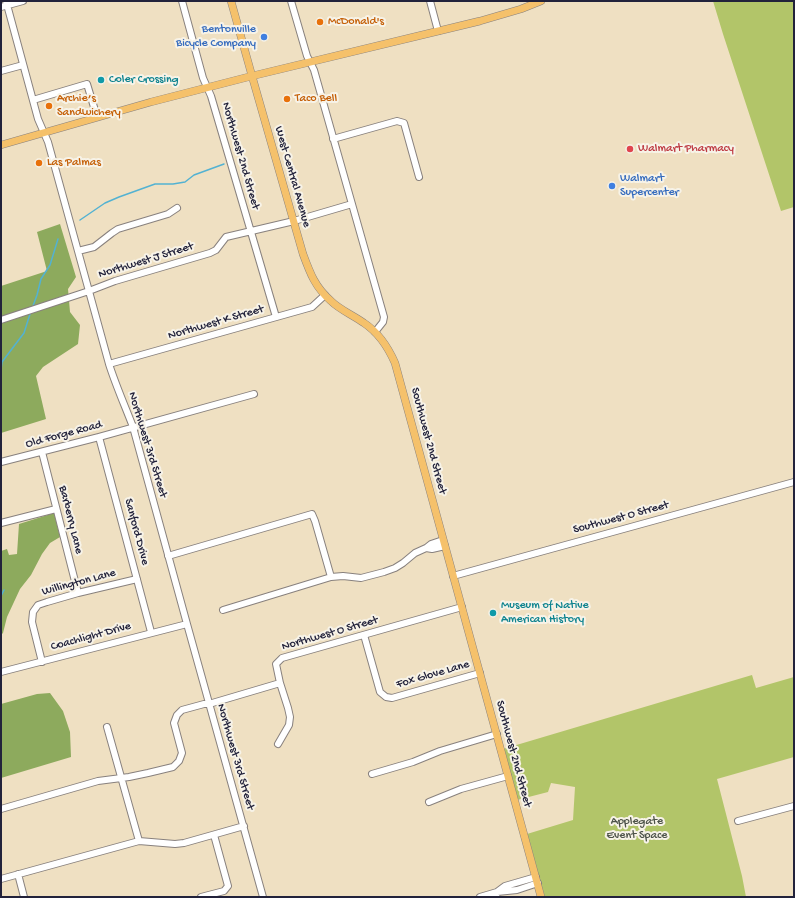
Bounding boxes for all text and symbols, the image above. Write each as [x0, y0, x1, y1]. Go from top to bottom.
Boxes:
place label: McDonald's [328, 15, 384, 29]
marker: McDonald's [315, 17, 325, 27]
place label: Bentonville Bicycle Company [176, 23, 256, 51]
marker: Bentonville Bicycle Company [259, 32, 269, 42]
place label: Coler Crossing [109, 73, 179, 87]
marker: Coler Crossing [96, 75, 106, 85]
place label: Archie’s Sandwichery [57, 92, 121, 120]
place label: Taco Bell [295, 92, 337, 106]
marker: Taco Bell [282, 94, 292, 104]
marker: Archie’s Sandwichery [44, 101, 54, 111]
street label: Northwest 2nd Street [218, 101, 262, 211]
street label: West Central Avenue [271, 125, 313, 229]
place label: Walmart Pharmacy [638, 142, 734, 156]
marker: Walmart Pharmacy [625, 144, 635, 154]
place label: Las Palmas [47, 156, 101, 170]
marker: Las Palmas [34, 158, 44, 168]
place label: Walmart Supercenter [620, 172, 679, 200]
marker: Walmart Supercenter [607, 181, 617, 191]
street label: Northwest J Street [97, 240, 195, 282]
street label: Northwest K Street [167, 302, 265, 344]
street label: Southwest 2nd Street [407, 386, 449, 496]
street label: Northwest 3rd Street [124, 390, 170, 500]
street label: Old Forge Road [24, 418, 104, 452]
street label: Barberry Lane [55, 484, 85, 556]
street label: Sanford Drive [120, 497, 152, 567]
street label: Southwest O Street [572, 498, 670, 538]
street label: Willington Lane [41, 566, 117, 600]
place label: Museum of Native American History [501, 599, 589, 627]
marker: Museum of Native American History [488, 608, 498, 618]
street label: Northwest O Street [280, 613, 380, 655]
street label: Coachlight Drive [49, 619, 133, 655]
street label: Fox Glove Lane [395, 658, 471, 692]
street label: Southwest 2nd Street [492, 699, 534, 809]
street label: Northwest 3rd Street [213, 702, 257, 812]
park label: Applegate Event Space [607, 815, 667, 843]

